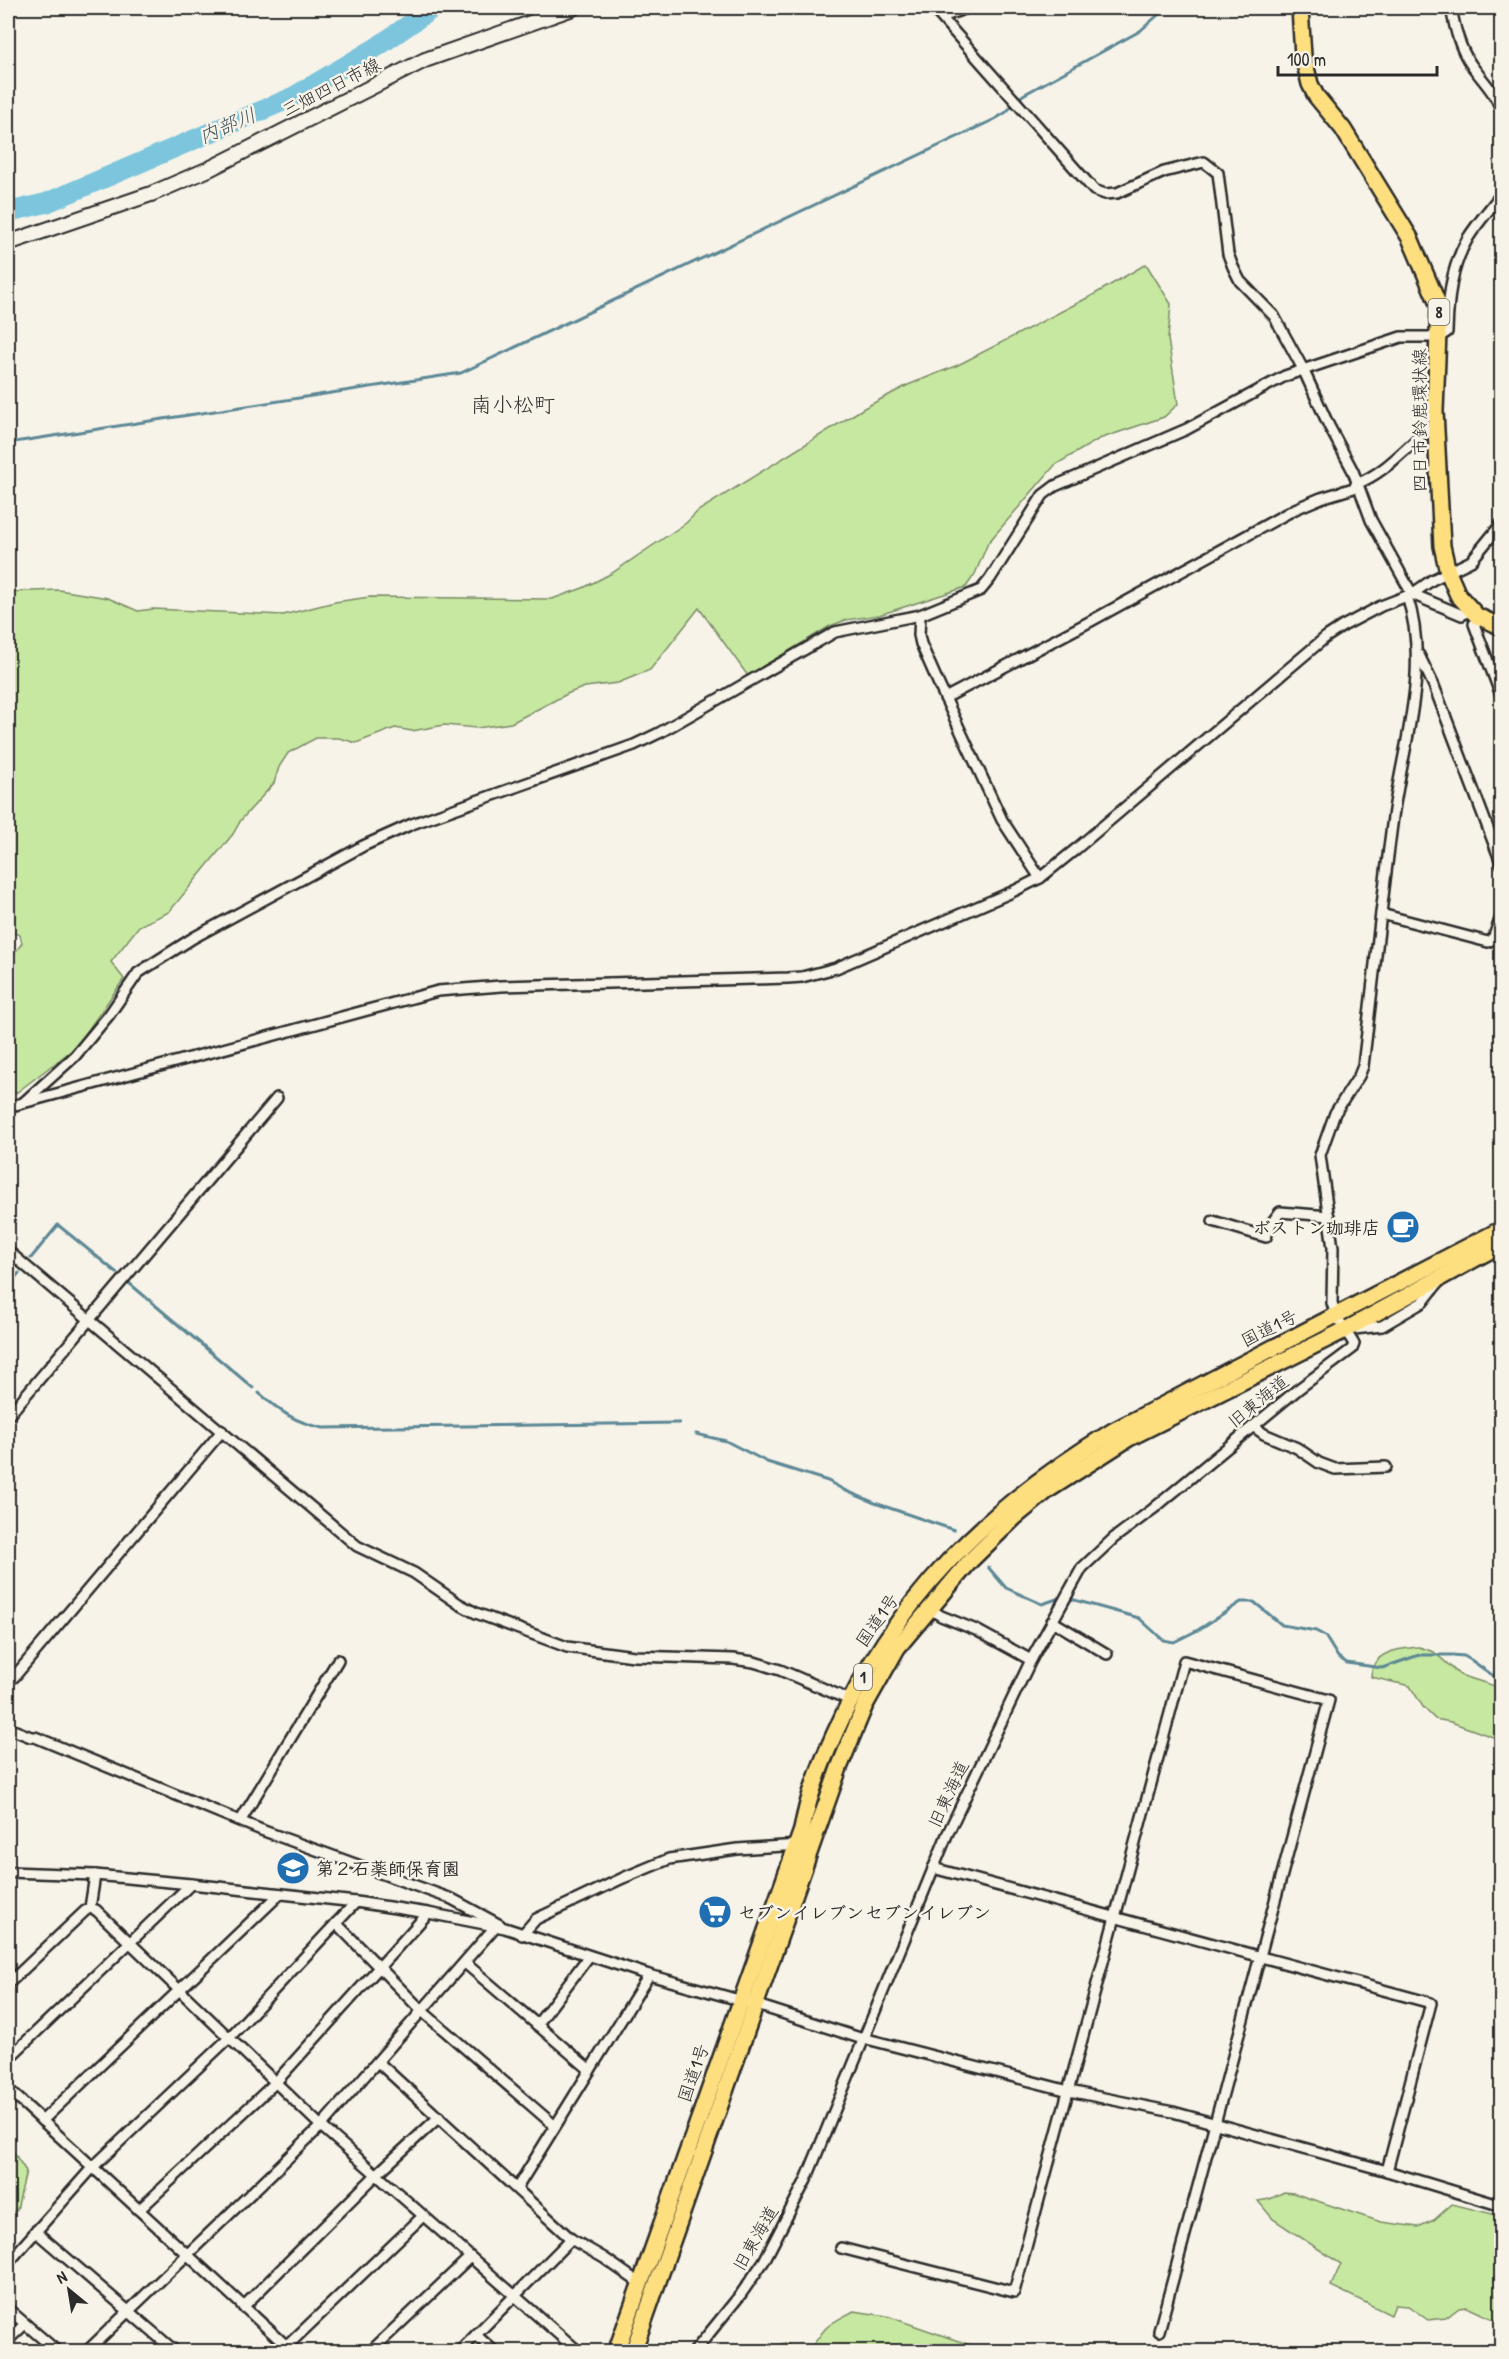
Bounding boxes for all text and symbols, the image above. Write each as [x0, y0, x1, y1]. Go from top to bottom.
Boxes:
scale bar [1278, 39, 1437, 77]
text: 100 m [1287, 47, 1326, 72]
street label: 三畑四日市線 [277, 51, 385, 123]
water label: 内部川 [194, 101, 260, 149]
road number: 8 [1428, 299, 1450, 325]
street label: 四日市鈴鹿環状線 [1407, 348, 1432, 492]
district label: 南小松町 [471, 390, 555, 419]
cafe icon: ボストン珈琲店 [1385, 1209, 1421, 1245]
place label: ボストン珈琲店 [1253, 1215, 1380, 1240]
street label: 国道1号 [1236, 1303, 1302, 1353]
street label: 旧東海道 [1222, 1369, 1294, 1433]
street label: 国道1号 [849, 1588, 905, 1652]
road number: 1 [854, 1664, 872, 1690]
street label: 旧東海道 [921, 1756, 975, 1832]
school or university icon: 第２石薬師保育園 [275, 1850, 311, 1886]
place label: 第２石薬師保育園 [316, 1856, 460, 1881]
supermarket icon: セブンイレブンセブンイレブン [697, 1894, 733, 1930]
place label: セブンイレブンセブンイレブン [738, 1900, 991, 1925]
street label: 国道1号 [671, 2040, 715, 2106]
street label: 旧東海道 [726, 2201, 784, 2275]
north arrow [39, 2260, 99, 2320]
text: N [52, 2265, 71, 2289]

